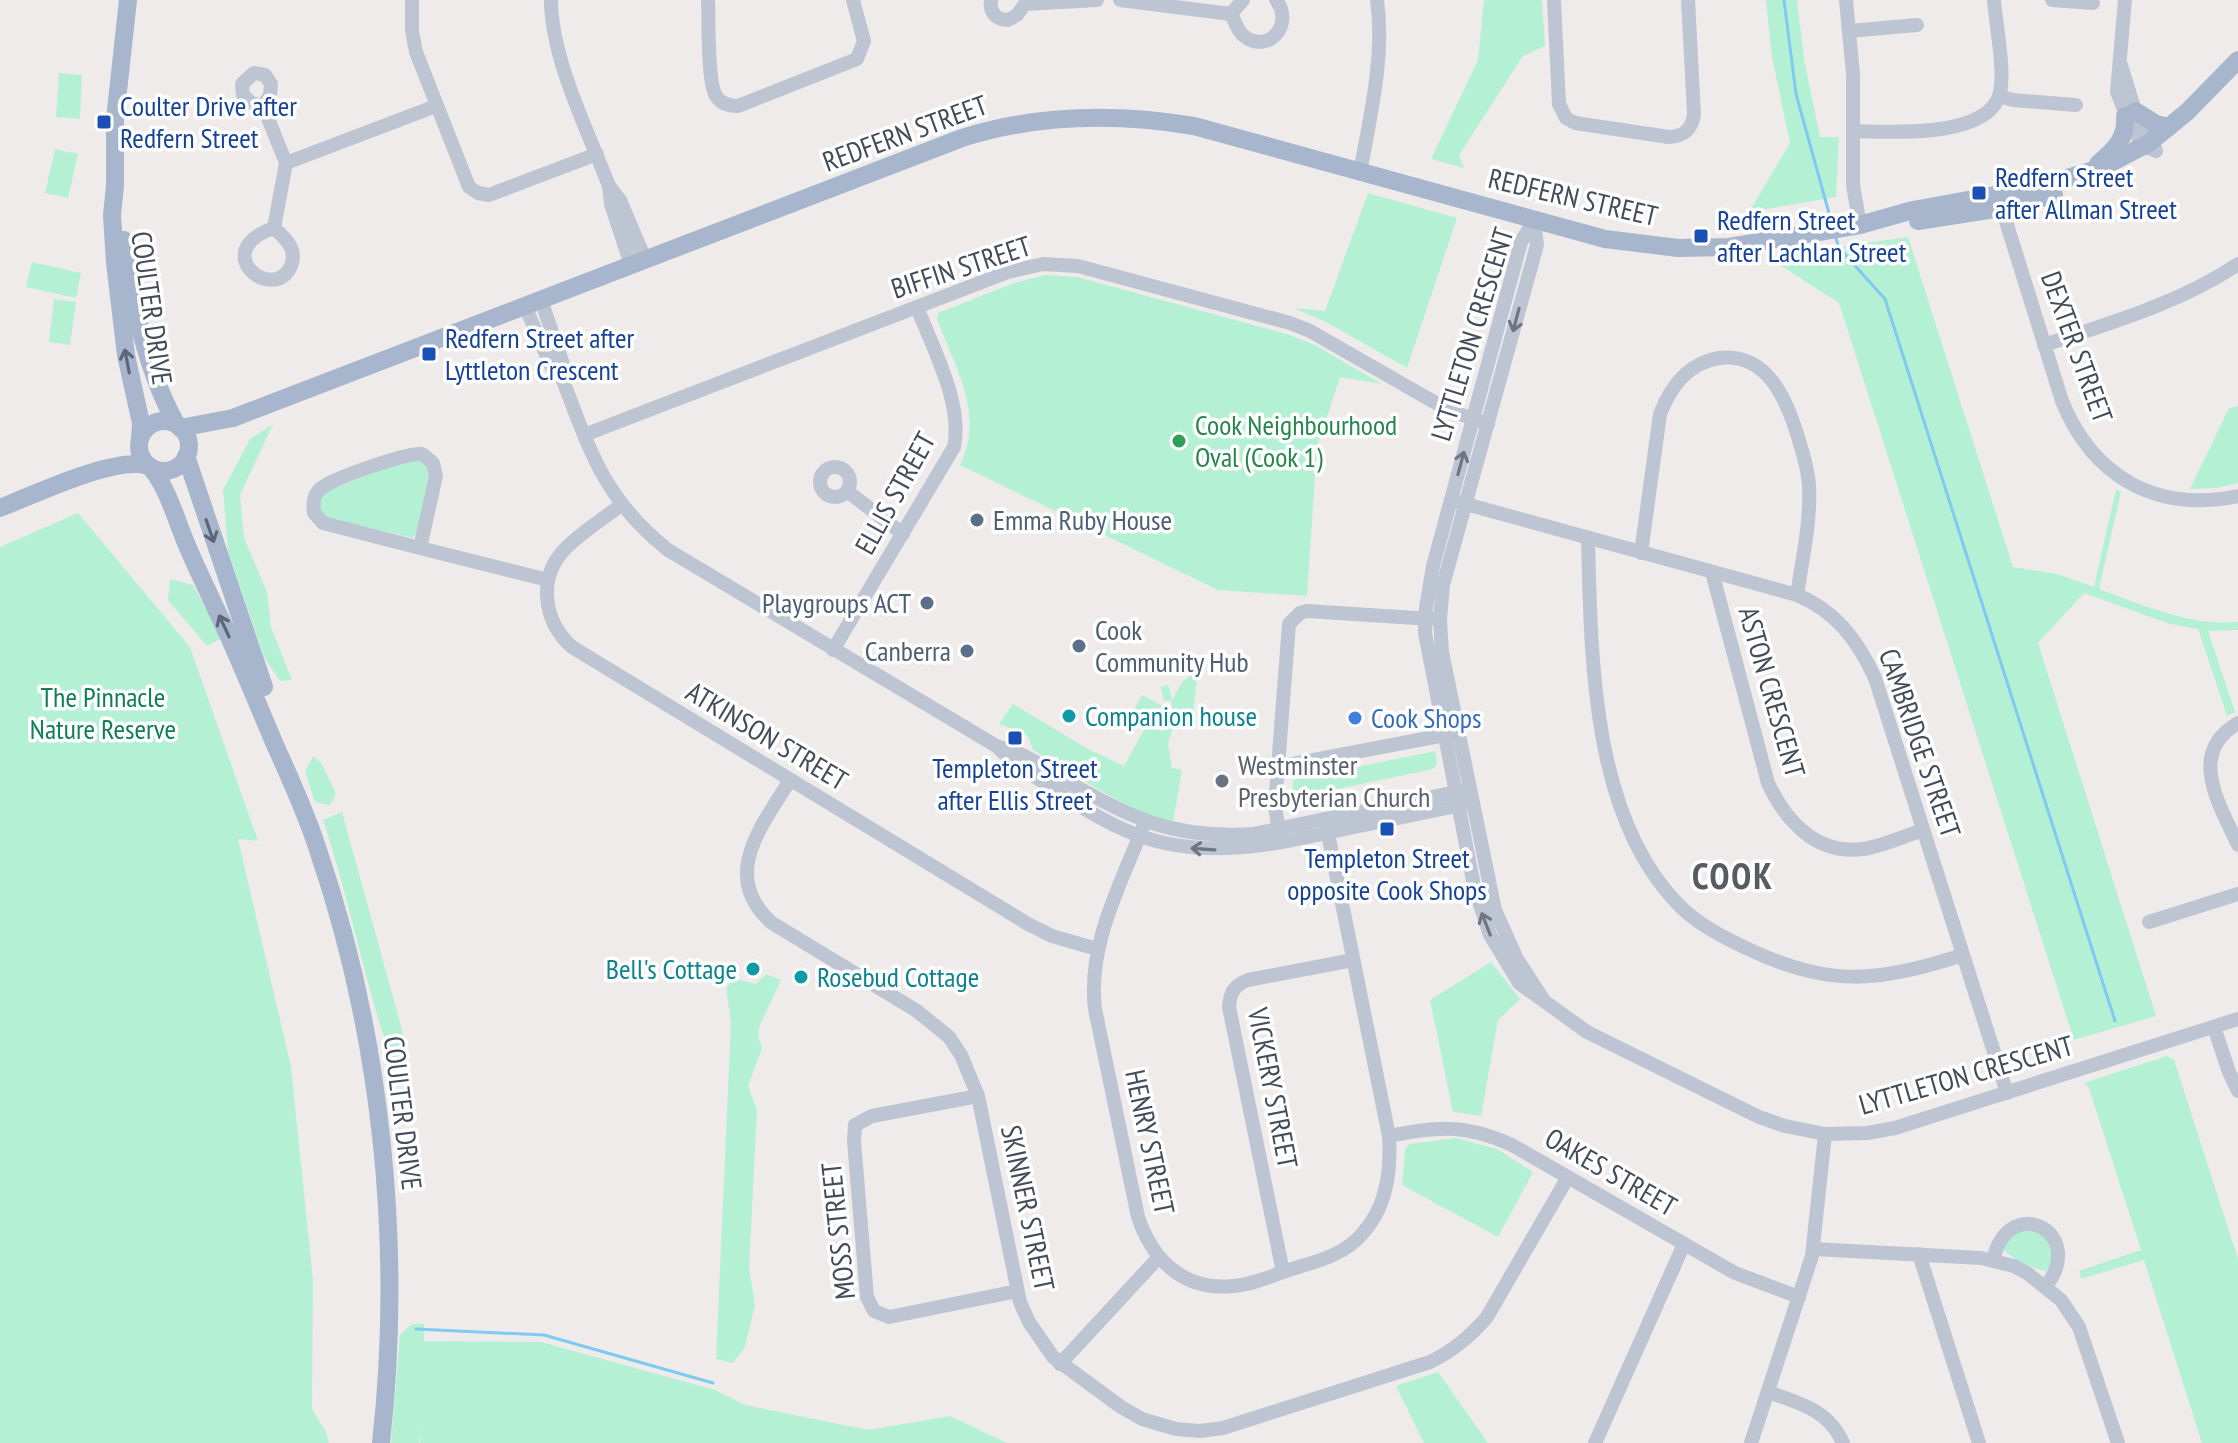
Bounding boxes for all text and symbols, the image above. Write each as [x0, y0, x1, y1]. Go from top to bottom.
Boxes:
street label: REDFERN STREET [817, 85, 993, 179]
place label: Coulter Drive after Redfern Street [120, 87, 297, 156]
marker: Coulter Drive after Redfern Street [95, 113, 113, 131]
place label: Redfern Street after Allman Street [1995, 158, 2177, 227]
street label: REDFERN STREET [1485, 159, 1662, 234]
marker: Redfern Street after Allman Street [1970, 184, 1988, 202]
place label: Redfern Street after Lachlan Street [1717, 201, 1907, 270]
street label: LYTTLETON CRESCENT [1422, 222, 1522, 445]
street label: BIFFIN STREET [886, 226, 1036, 307]
marker: Redfern Street after Lachlan Street [1692, 227, 1710, 245]
street label: COULTER DRIVE [123, 229, 182, 387]
street label: DEXTER STREET [2033, 266, 2122, 428]
one-way arrow [1508, 306, 1523, 332]
place label: Redfern Street after Lyttleton Crescent [445, 319, 634, 388]
marker: Redfern Street after Lyttleton Crescent [420, 345, 438, 363]
one-way arrow [119, 349, 134, 374]
place label: Cook Neighbourhood Oval (Cook 1) [1195, 406, 1397, 475]
street label: ELLIS STREET [846, 425, 944, 560]
marker: Cook Neighbourhood Oval (Cook 1) [1170, 432, 1188, 450]
one-way arrow [1454, 451, 1469, 477]
place label: Emma Ruby House [993, 501, 1172, 538]
marker: Emma Ruby House [968, 511, 986, 529]
one-way arrow [204, 518, 219, 543]
place label: Playgroups ACT [762, 584, 911, 621]
marker: Playgroups ACT [918, 594, 936, 612]
street label: ASTON CRESCENT [1730, 602, 1815, 782]
place label: Cook Community Hub [1095, 611, 1249, 680]
one-way arrow [216, 614, 231, 638]
place label: Canberra [865, 632, 951, 669]
marker: Cook Community Hub [1070, 637, 1088, 655]
marker: Canberra [958, 642, 976, 660]
street label: CAMBRIDGE STREET [1871, 644, 1970, 843]
street label: ATKINSON STREET [680, 673, 855, 799]
park label: The Pinnacle Nature Reserve [30, 678, 176, 747]
place label: Companion house [1085, 697, 1257, 734]
place label: Cook Shops [1371, 699, 1481, 736]
marker: Companion house [1060, 707, 1078, 725]
marker: Cook Shops [1346, 709, 1364, 727]
marker: Templeton Street after Ellis Street [1006, 729, 1024, 747]
place label: Westminster Presbyterian Church [1238, 746, 1430, 815]
place label: Templeton Street after Ellis Street [932, 749, 1098, 818]
marker: Westminster Presbyterian Church [1213, 772, 1231, 790]
marker: Templeton Street opposite Cook Shops [1378, 820, 1396, 838]
place label: Templeton Street opposite Cook Shops [1287, 839, 1487, 908]
one-way arrow [1190, 841, 1217, 856]
district label: COOK [1692, 852, 1774, 899]
one-way arrow [1478, 912, 1492, 937]
place label: Bell's Cottage [606, 950, 737, 987]
place label: Rosebud Cottage [817, 958, 979, 995]
marker: Bell's Cottage [744, 960, 762, 978]
marker: Rosebud Cottage [792, 968, 810, 986]
street label: VICKERY STREET [1240, 1003, 1307, 1172]
street label: LYTTLETON CRESCENT [1854, 1026, 2078, 1123]
street label: COULTER DRIVE [376, 1034, 431, 1192]
street label: HENRY STREET [1117, 1066, 1184, 1218]
street label: OAKES STREET [1539, 1119, 1684, 1224]
street label: SKINNER STREET [993, 1122, 1064, 1295]
street label: MOSS STREET [812, 1160, 863, 1301]

